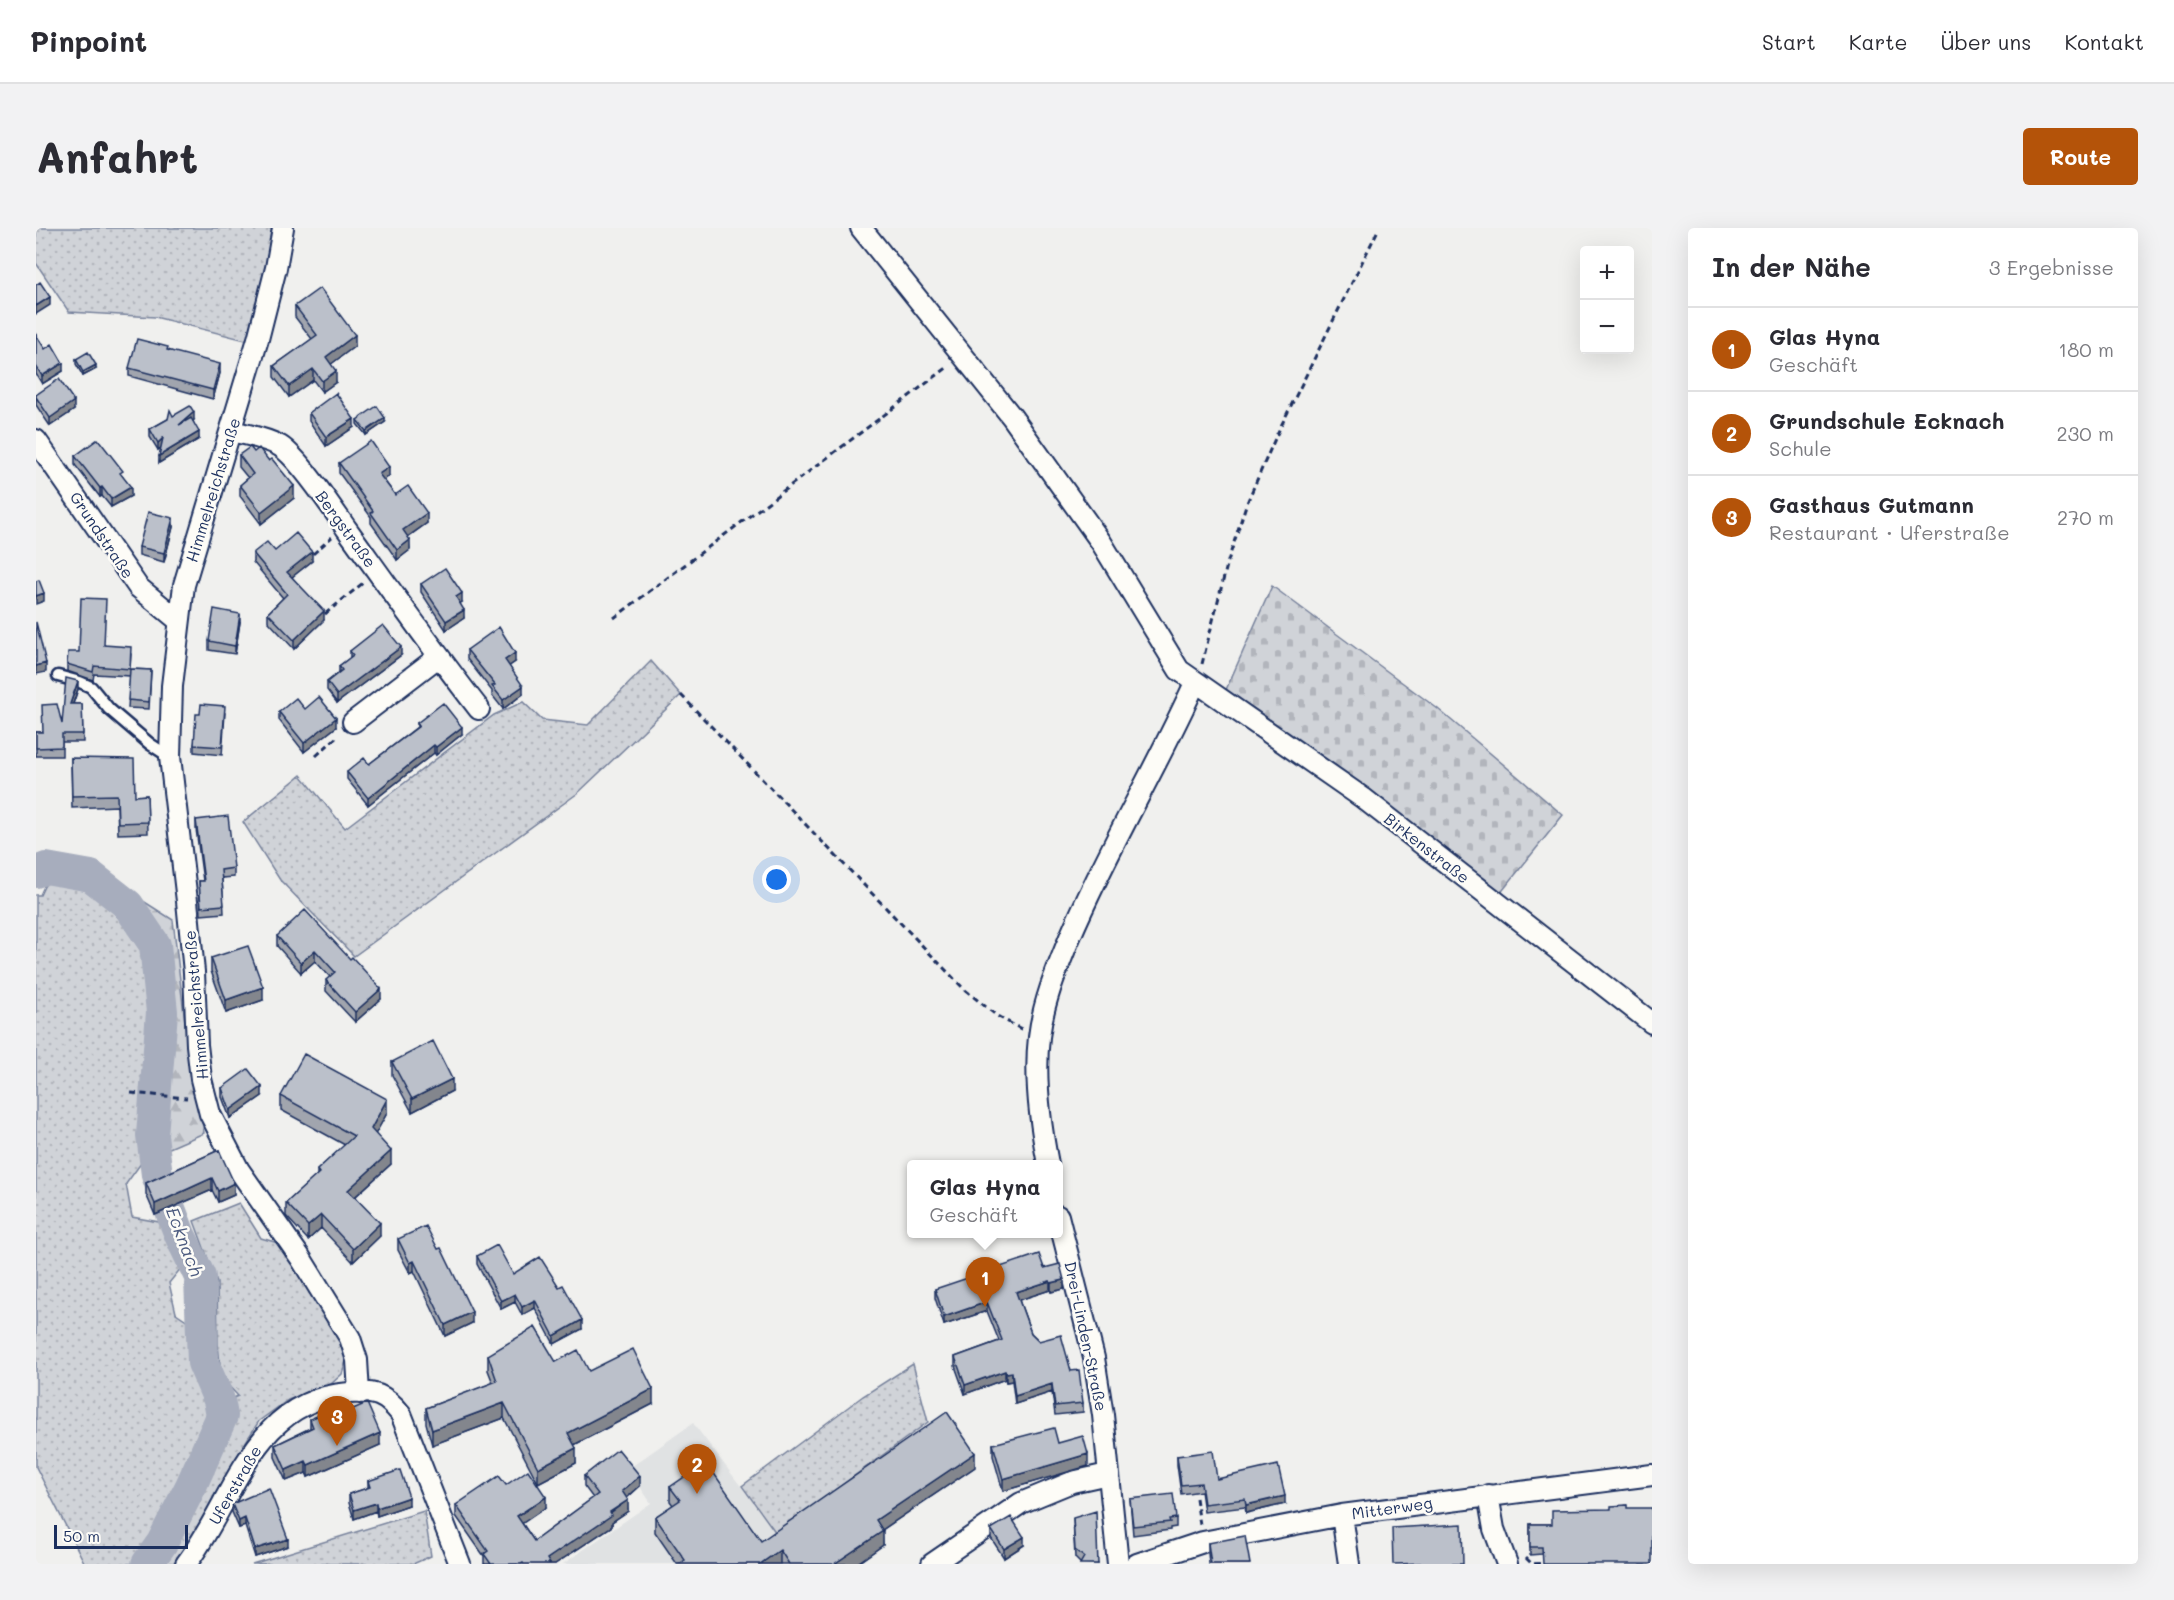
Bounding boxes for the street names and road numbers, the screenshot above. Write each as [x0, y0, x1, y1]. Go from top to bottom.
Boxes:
street label: Himmelreichstraße [181, 415, 244, 565]
street label: Bergstraße [311, 486, 381, 571]
street label: Grundstraße [66, 487, 139, 582]
street label: Birkenstraße [1380, 808, 1474, 888]
street label: Himmelreichstraße [179, 929, 212, 1081]
street label: Drei-Linden-Straße [1060, 1259, 1113, 1413]
street label: Uferstraße [204, 1442, 266, 1528]
street label: Mitterweg [1350, 1491, 1434, 1524]

